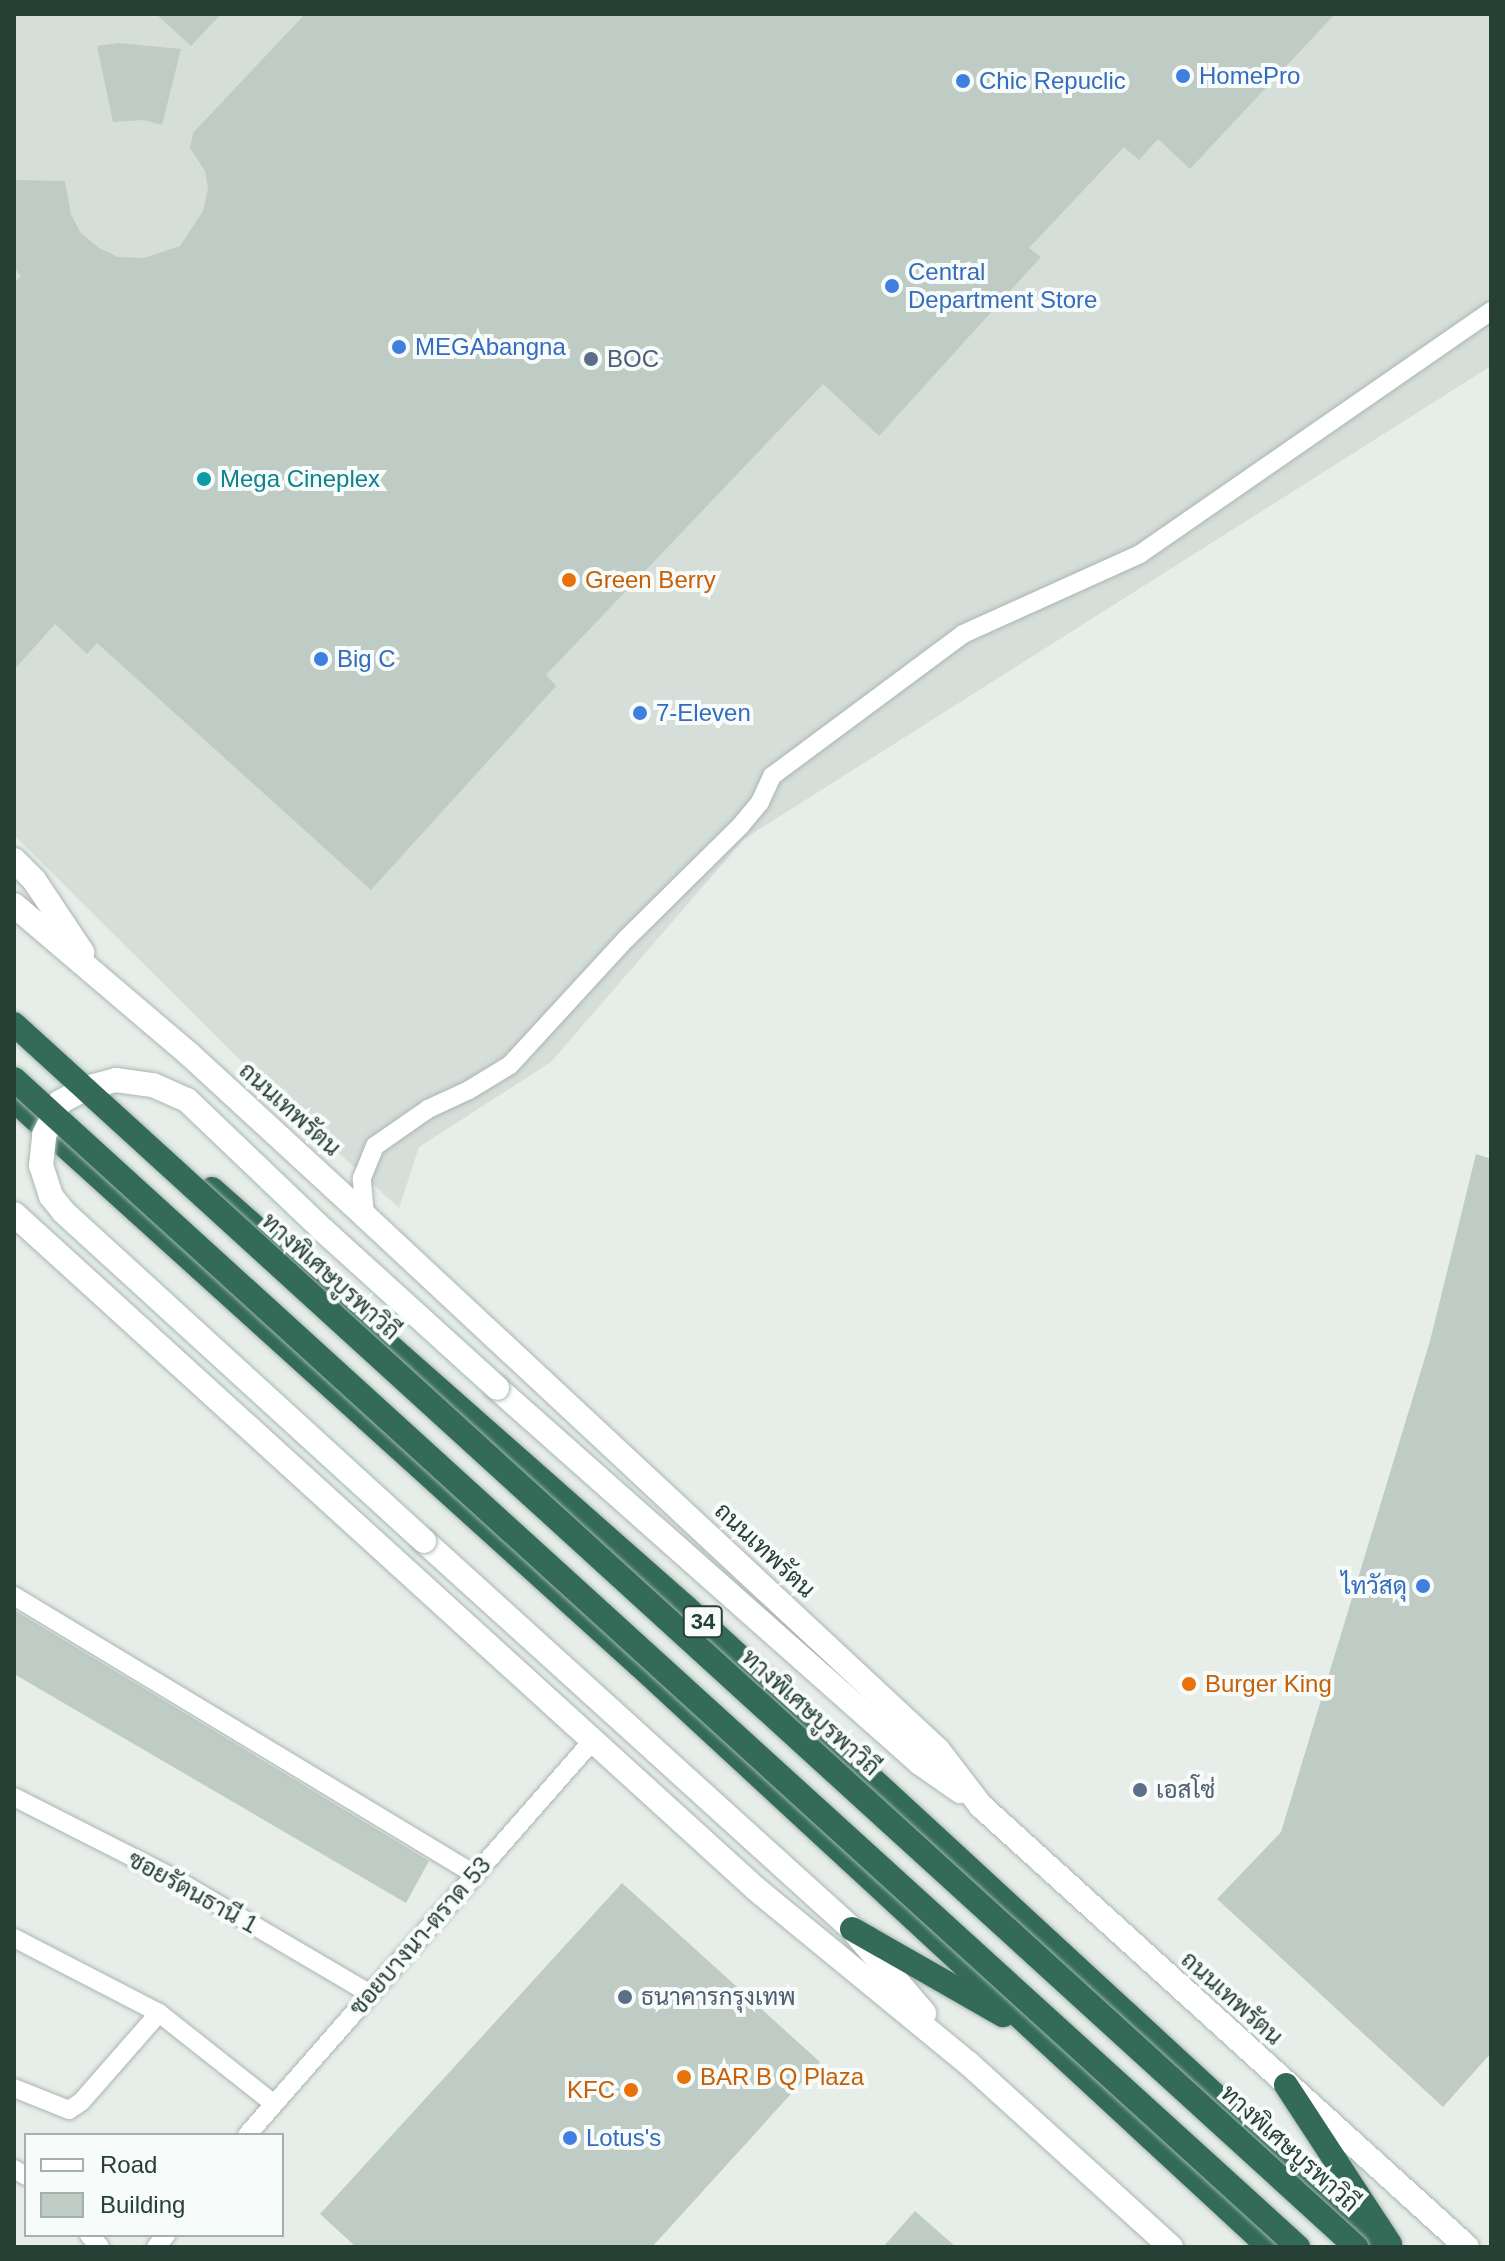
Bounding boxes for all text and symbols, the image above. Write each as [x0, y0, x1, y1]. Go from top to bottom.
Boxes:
place label: HomePro [1199, 62, 1300, 90]
place label: Chic Repuclic [979, 67, 1126, 95]
marker: HomePro [1174, 67, 1192, 85]
marker: Chic Repuclic [954, 72, 972, 90]
place label: Central Department Store [908, 258, 1097, 314]
marker: Central Department Store [883, 277, 901, 295]
place label: MEGAbangna [415, 333, 566, 361]
marker: MEGAbangna [390, 338, 408, 356]
place label: BOC [607, 345, 659, 373]
marker: BOC [582, 350, 600, 368]
place label: Mega Cineplex [220, 465, 380, 493]
marker: Mega Cineplex [195, 470, 213, 488]
place label: Green Berry [585, 566, 716, 594]
marker: Green Berry [560, 571, 578, 589]
place label: Big C [337, 645, 396, 673]
marker: Big C [312, 650, 330, 668]
place label: 7-Eleven [656, 699, 751, 727]
marker: 7-Eleven [631, 704, 649, 722]
street label: ถนนเทพรัตน [233, 1056, 347, 1162]
street label: ทางพิเศษบูรพาวิถี [256, 1206, 406, 1346]
street label: ถนนเทพรัตน [709, 1496, 821, 1604]
place label: ไทวัสดุ [1341, 1572, 1407, 1600]
marker: ไทวัสดุ [1414, 1577, 1432, 1595]
road number: 34 [681, 1604, 725, 1640]
street label: ทางพิเศษบูรพาวิถี [736, 1642, 886, 1782]
place label: Burger King [1205, 1670, 1332, 1698]
marker: Burger King [1180, 1675, 1198, 1693]
place label: เอสโซ่ [1156, 1776, 1215, 1804]
marker: เอสโซ่ [1131, 1781, 1149, 1799]
street label: ซอยรัตนธานี 1 [123, 1844, 263, 1940]
street label: ซอยบางนา-ตราด 53 [343, 1851, 497, 2021]
street label: ถนนเทพรัตน [1175, 1945, 1289, 2051]
place label: ธนาคารกรุงเทพ [641, 1983, 795, 2011]
marker: ธนาคารกรุงเทพ [616, 1988, 634, 2006]
place label: BAR B Q Plaza [700, 2063, 864, 2091]
marker: BAR B Q Plaza [675, 2068, 693, 2086]
place label: KFC [567, 2076, 615, 2104]
street label: ทางพิเศษบูรพาวิถี [1215, 2078, 1365, 2218]
marker: KFC [622, 2081, 640, 2099]
place label: Lotus's [586, 2124, 661, 2152]
marker: Lotus's [561, 2129, 579, 2147]
legend [24, 2133, 284, 2237]
text: Road [100, 2151, 157, 2178]
text: Building [100, 2191, 185, 2218]

